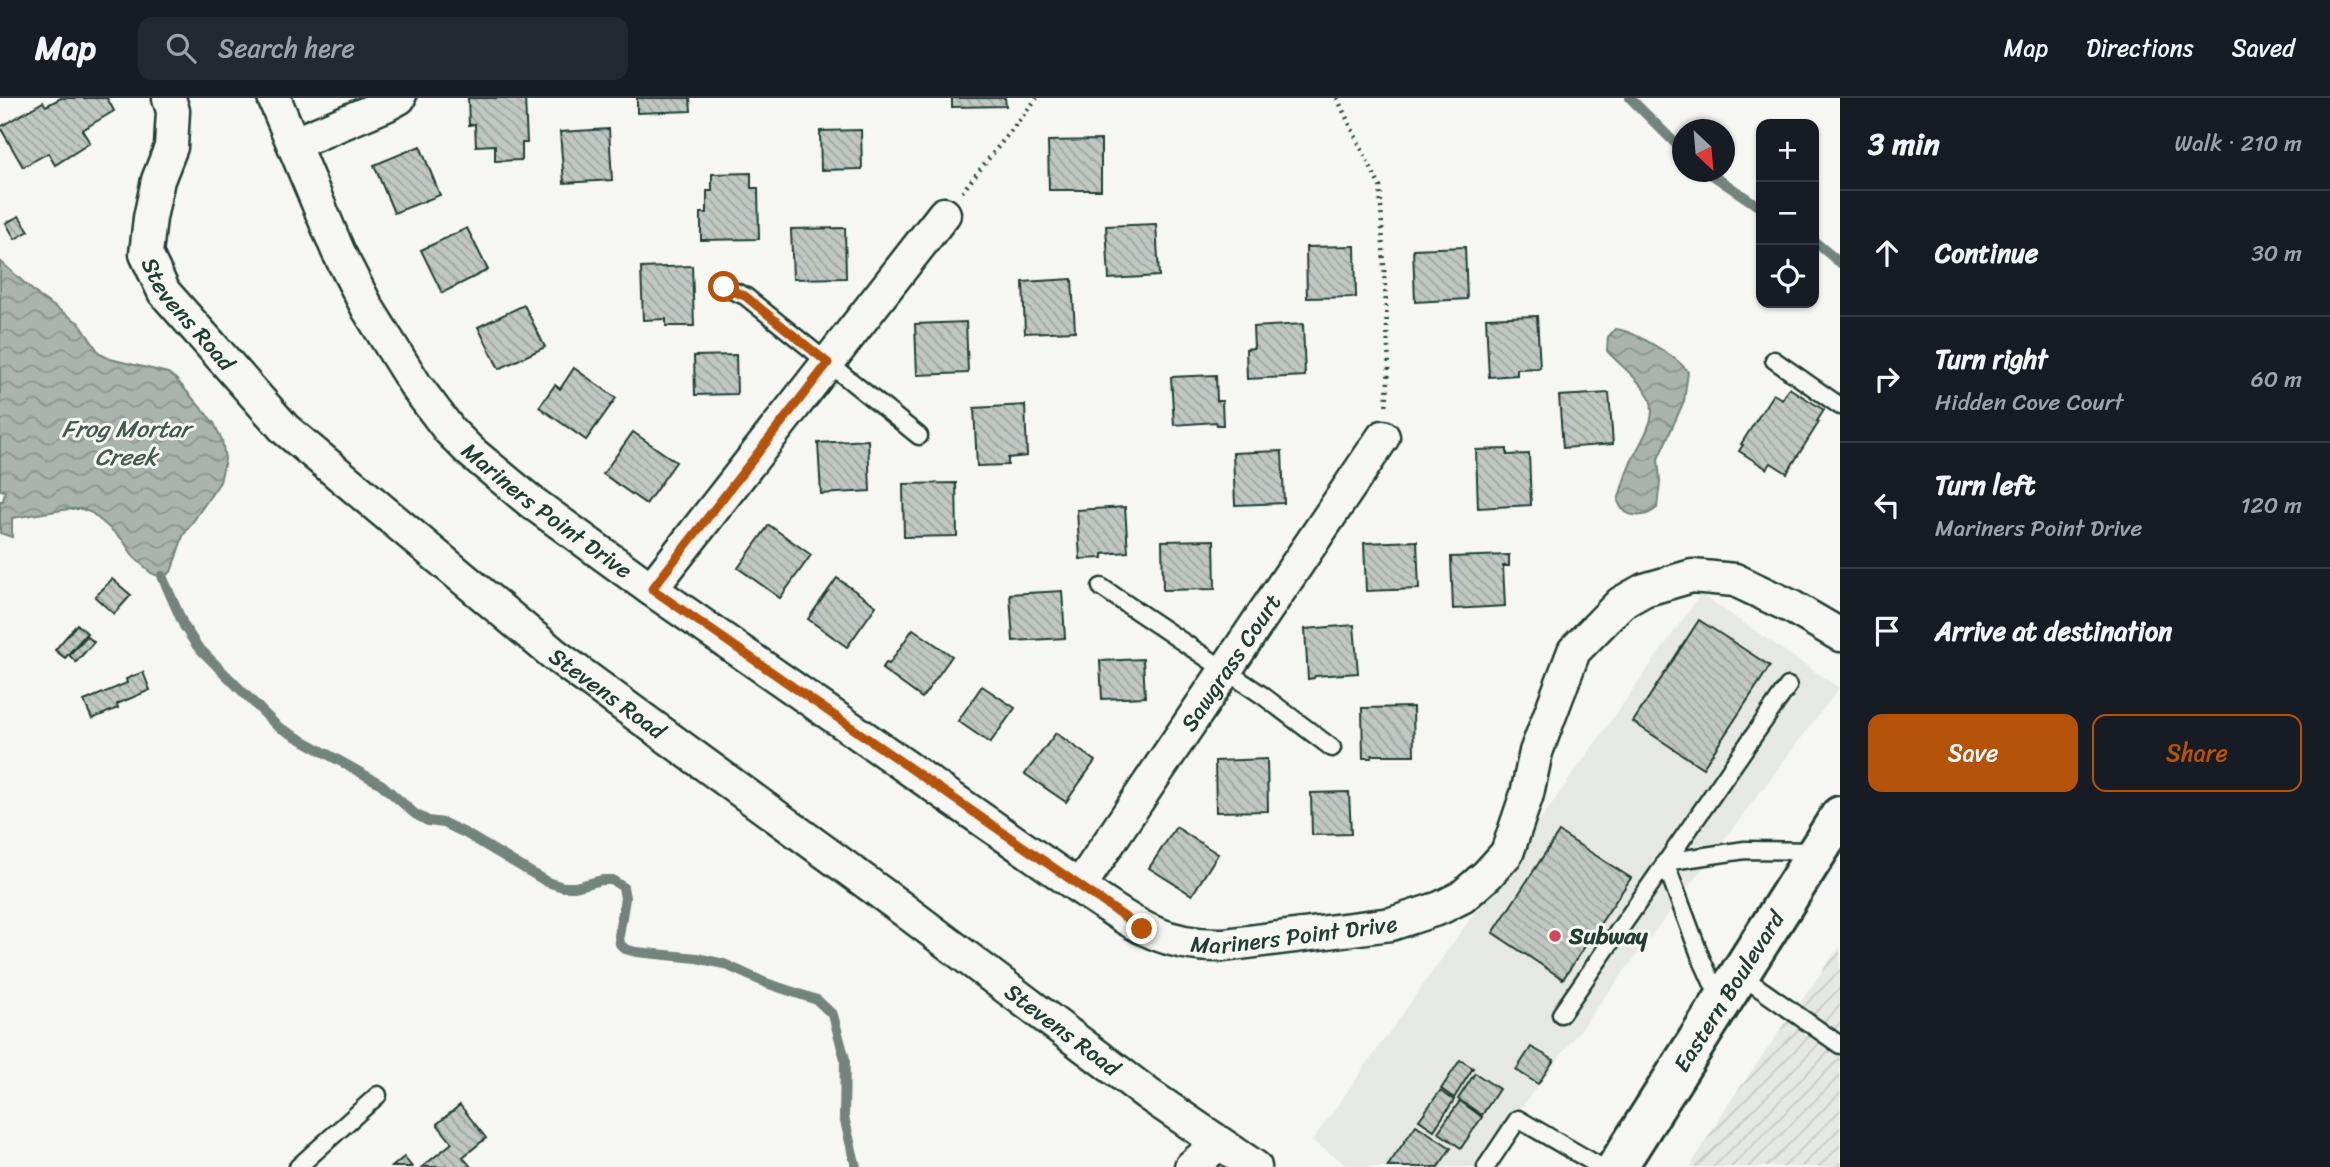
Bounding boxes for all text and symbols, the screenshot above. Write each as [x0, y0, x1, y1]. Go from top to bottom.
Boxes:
search box [138, 17, 628, 80]
text: Map [35, 19, 96, 77]
text: Search here [218, 25, 355, 71]
text: Map [2004, 27, 2048, 69]
text: Directions [2086, 27, 2194, 69]
text: Saved [2232, 27, 2295, 69]
icon: search [162, 29, 200, 67]
text: 3 min [1868, 117, 1940, 171]
north arrow [1672, 119, 1735, 182]
map controls [1756, 119, 1819, 308]
button: + [1756, 119, 1819, 182]
text: Walk · 210 m [2175, 123, 2302, 164]
button: − [1756, 182, 1819, 245]
text: Continue [1935, 230, 2038, 276]
text: 30 m [2251, 233, 2302, 274]
icon: ahead [1868, 234, 1906, 272]
button: locate [1756, 245, 1819, 308]
street label: Stevens Road [129, 250, 247, 382]
route start [708, 271, 739, 302]
text: Turn right [1935, 336, 2048, 382]
text: 60 m [2251, 359, 2302, 400]
icon: right [1868, 360, 1906, 398]
text: Hidden Cove Court [1935, 382, 2123, 423]
water label: Frog Mortar Creek [62, 408, 194, 478]
street label: Mariners Point Drive [452, 432, 641, 590]
text: Turn left [1935, 462, 2035, 508]
text: 120 m [2241, 485, 2302, 526]
icon: left [1868, 486, 1906, 524]
text: Mariners Point Drive [1935, 508, 2142, 549]
street label: Sawgrass Court [1170, 585, 1293, 740]
text: Arrive at destination [1935, 608, 2172, 654]
icon: arrive [1868, 612, 1906, 650]
street label: Stevens Road [540, 637, 676, 752]
button: Save [1868, 714, 2078, 792]
button: Share [2092, 714, 2302, 792]
street label: Eastern Boulevard [1662, 901, 1797, 1081]
street label: Mariners Point Drive [1189, 903, 1403, 966]
route end [1126, 913, 1157, 944]
place label: Subway [1568, 916, 1649, 957]
marker: Subway [1547, 928, 1563, 944]
street label: Stevens Road [995, 972, 1131, 1089]

